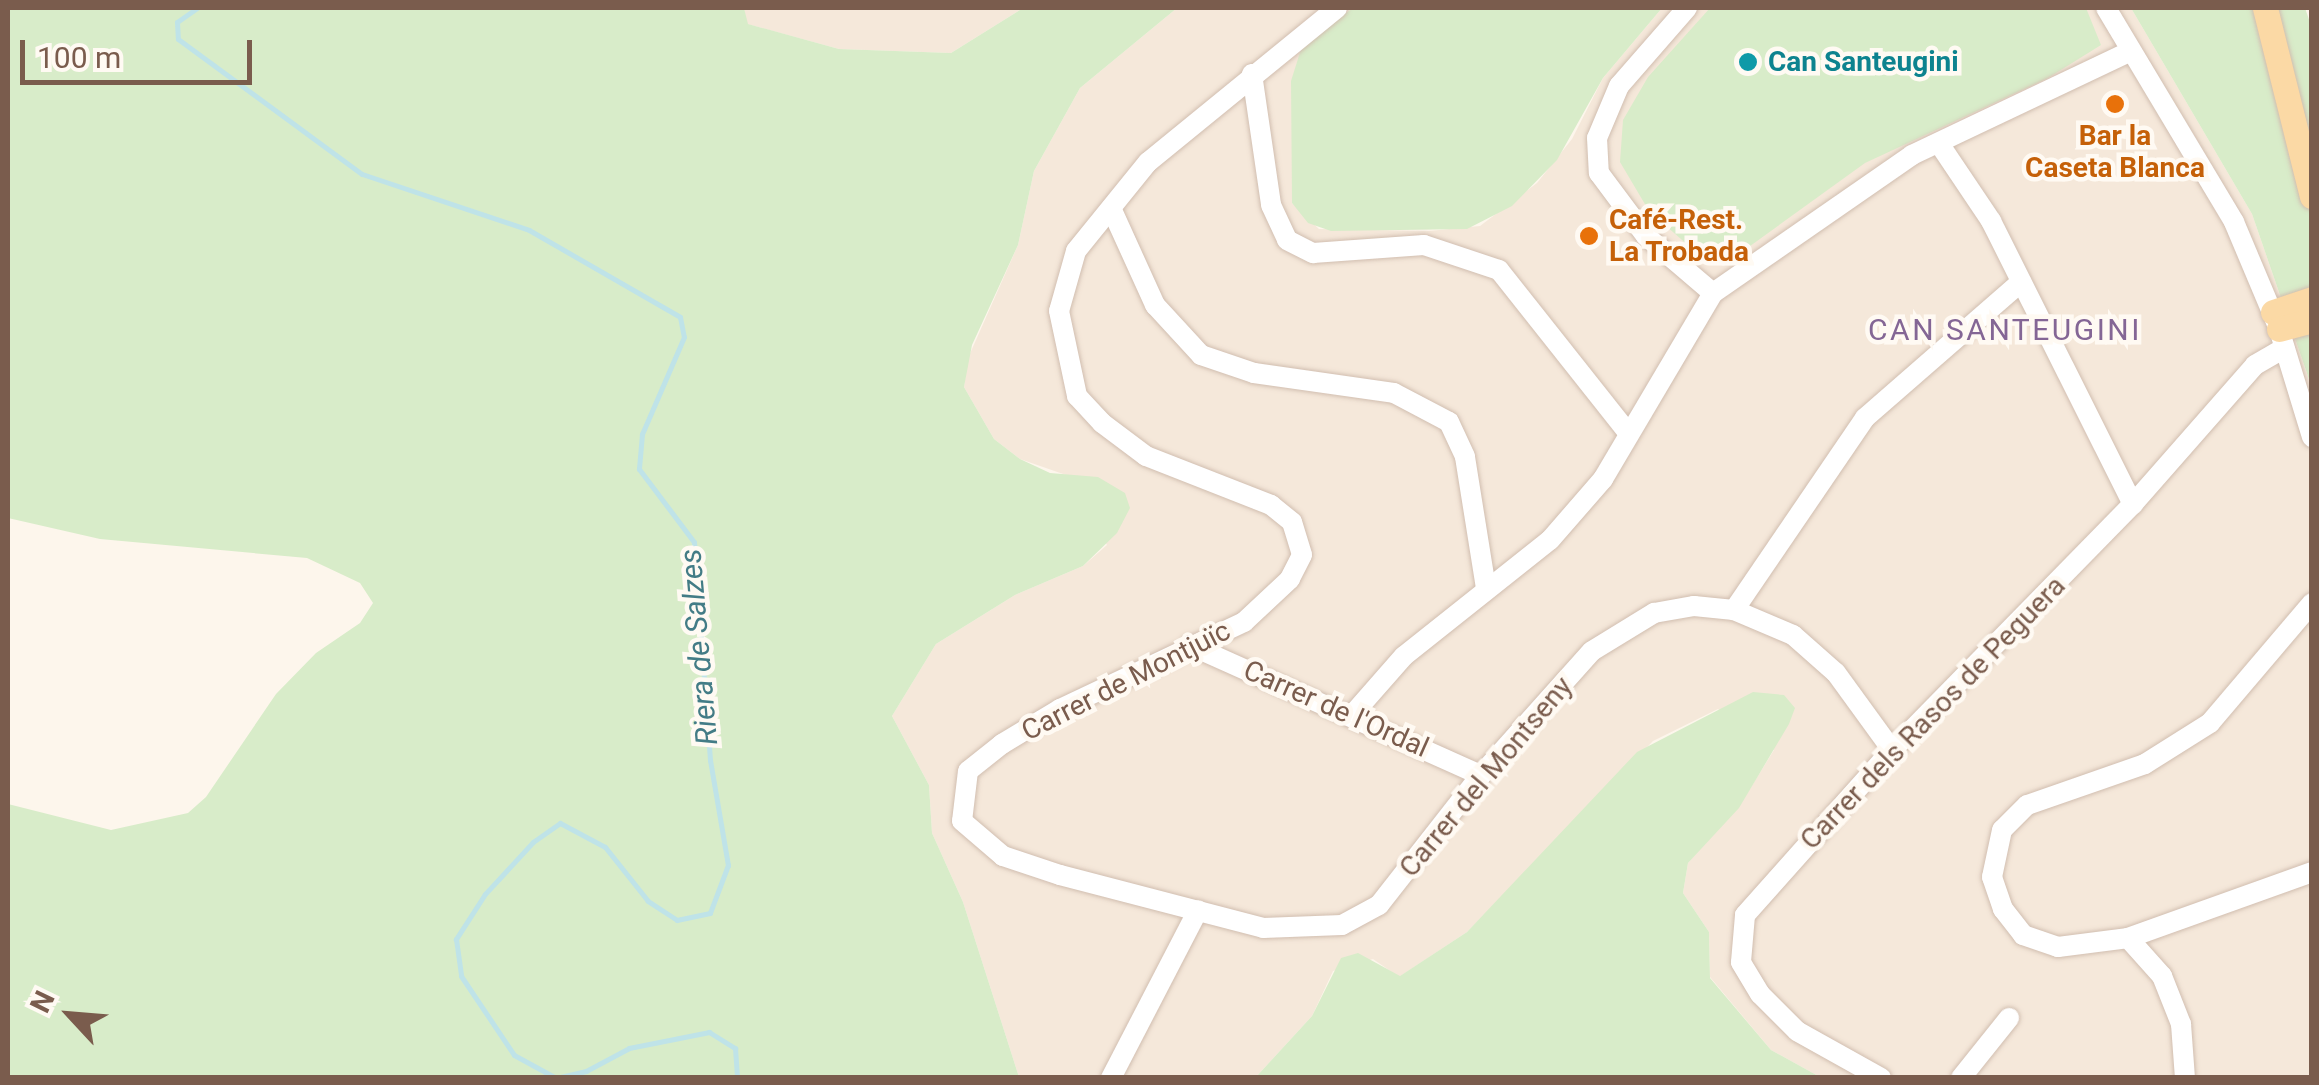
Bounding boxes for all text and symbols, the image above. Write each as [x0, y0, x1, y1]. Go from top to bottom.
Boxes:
scale bar [25, 20, 258, 82]
text: 100 m [37, 40, 121, 75]
place label: Can Santeugini [1768, 45, 1959, 79]
marker: Can Santeugini [1737, 51, 1759, 73]
marker: Bar la Caseta Blanca [2104, 93, 2126, 115]
place label: Bar la Caseta Blanca [2025, 119, 2205, 185]
place label: Café-Rest. La Trobada [1609, 203, 1750, 269]
marker: Café-Rest. La Trobada [1578, 225, 1600, 247]
district label: CAN SANTEUGINI [1868, 312, 2142, 348]
water label: Riera de Salzes [672, 547, 726, 747]
street label: Carrer dels Rasos de Peguera [1794, 569, 2072, 857]
street label: Carrer de Montjuïc [1016, 614, 1236, 748]
street label: Carrer de l'Ordal [1238, 653, 1434, 765]
street label: Carrer del Montseny [1392, 670, 1580, 884]
north arrow [20, 965, 120, 1065]
text: N [23, 986, 62, 1018]

